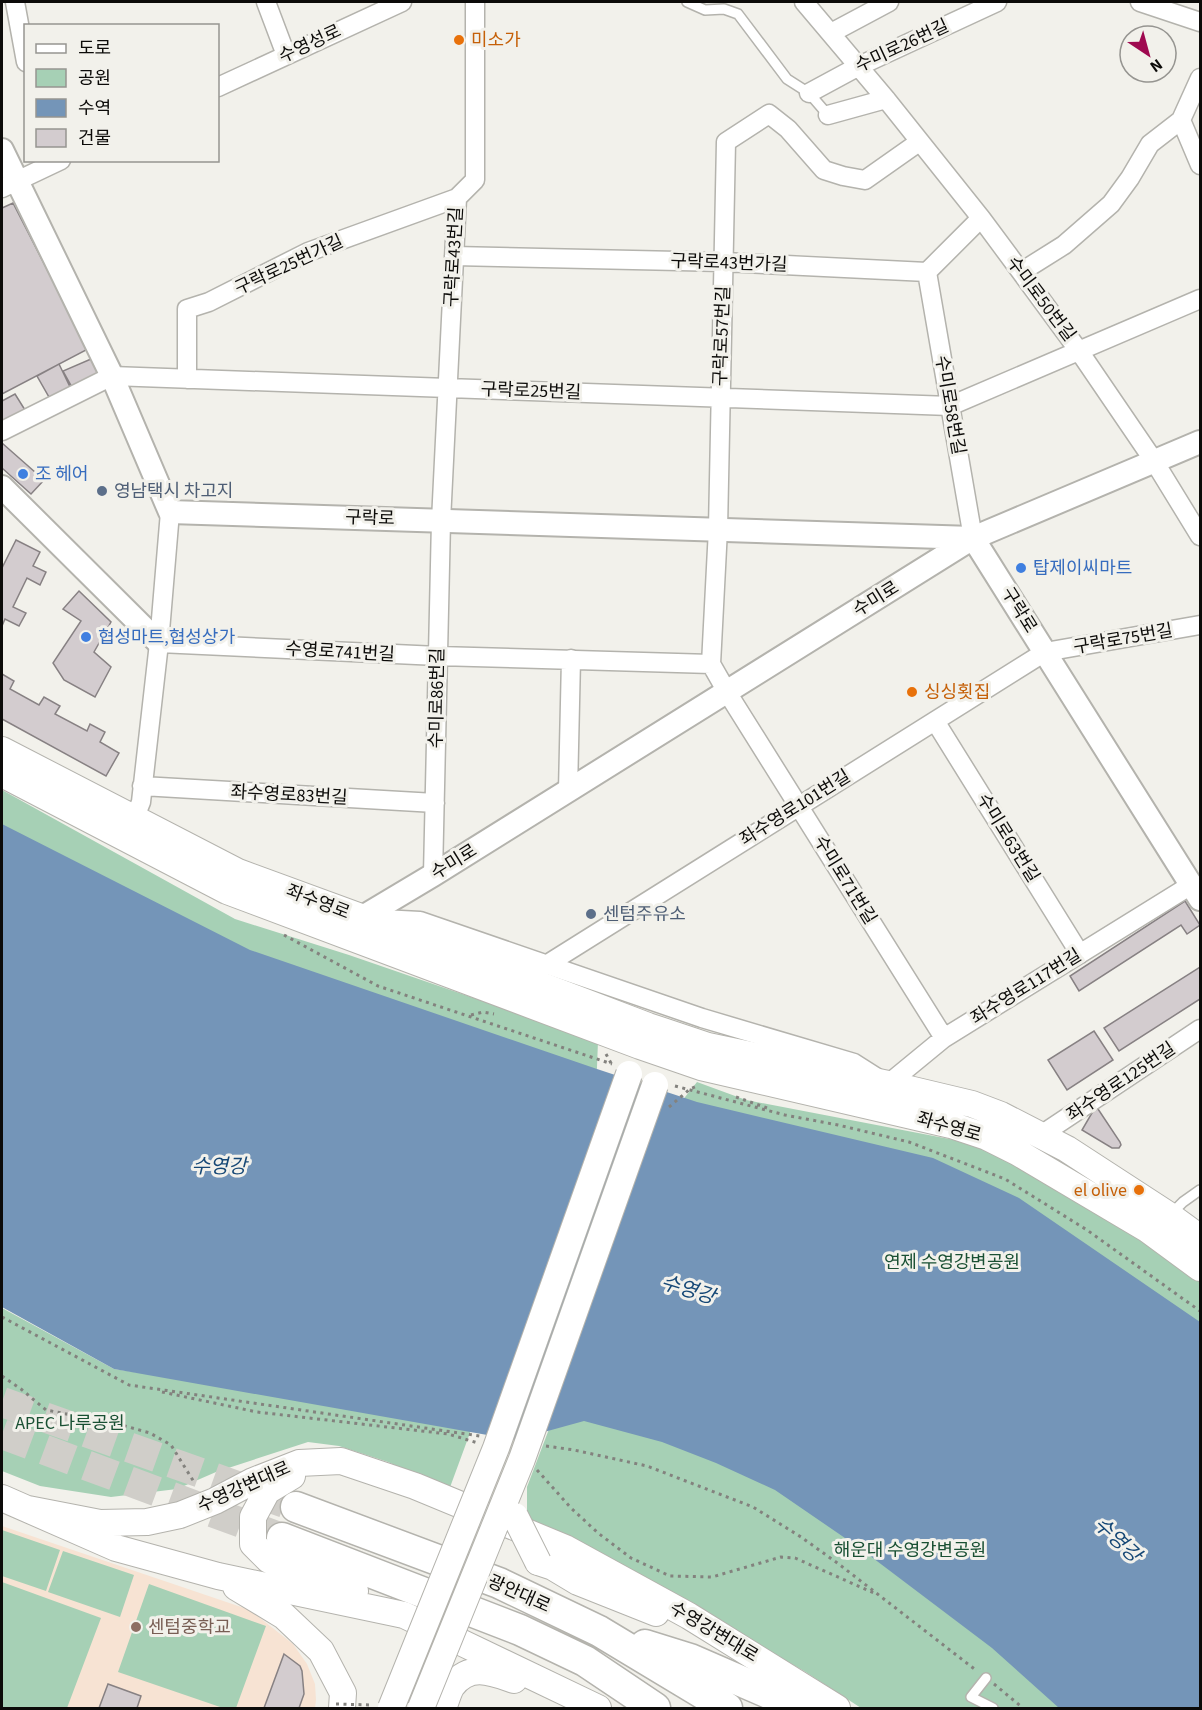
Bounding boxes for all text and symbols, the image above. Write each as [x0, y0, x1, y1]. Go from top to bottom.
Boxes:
street label: 수미로26번길 [851, 13, 953, 79]
street label: 수영성로 [275, 19, 345, 69]
legend [24, 24, 219, 162]
north arrow [1118, 24, 1178, 84]
place label: 미소가 [471, 28, 521, 53]
marker: 미소가 [452, 33, 466, 47]
text: 도로 [78, 36, 111, 61]
text: N [1145, 53, 1167, 77]
text: 공원 [78, 66, 111, 91]
text: 수역 [78, 96, 111, 121]
text: 건물 [78, 126, 111, 151]
street label: 구락로43번길 [439, 206, 469, 308]
street label: 구락로25번가길 [231, 229, 347, 301]
street label: 구락로43번가길 [670, 248, 788, 278]
street label: 수미로50번길 [1001, 251, 1081, 347]
street label: 구락로57번길 [708, 285, 736, 387]
street label: 수미로58번길 [929, 353, 971, 457]
street label: 구락로25번길 [480, 377, 582, 405]
place label: 조 헤어 [35, 462, 88, 487]
marker: 조 헤어 [16, 467, 30, 481]
place label: 영남택시 차고지 [114, 479, 234, 504]
marker: 영남택시 차고지 [95, 484, 109, 498]
street label: 구락로 [345, 505, 395, 531]
place label: 탑제이씨마트 [1033, 556, 1132, 581]
marker: 탑제이씨마트 [1014, 561, 1028, 575]
street label: 수미로 [848, 575, 904, 623]
street label: 구락로 [995, 582, 1043, 638]
street label: 구락로75번길 [1071, 618, 1175, 660]
place label: 협성마트,협성상가 [98, 625, 235, 650]
marker: 협성마트,협성상가 [79, 630, 93, 644]
street label: 수영로741번길 [285, 637, 395, 667]
street label: 수미로86번길 [424, 647, 450, 749]
place label: 싱싱횟집 [924, 680, 990, 705]
marker: 싱싱횟집 [905, 685, 919, 699]
street label: 좌수영로101번길 [735, 764, 855, 852]
street label: 좌수영로83번길 [230, 779, 348, 811]
street label: 수미로63번길 [971, 789, 1045, 887]
street label: 수미로71번길 [808, 831, 882, 929]
street label: 수미로 [426, 838, 482, 886]
street label: 좌수영로 [283, 878, 353, 926]
place label: 센텀주유소 [603, 902, 686, 927]
marker: 센텀주유소 [584, 907, 598, 921]
street label: 좌수영로117번길 [966, 943, 1086, 1031]
street label: 좌수영로125번길 [1062, 1036, 1180, 1128]
street label: 좌수영로 [914, 1106, 984, 1148]
water label: 수영강 [191, 1153, 249, 1181]
place label: el olive [1074, 1178, 1127, 1203]
marker: el olive [1132, 1183, 1146, 1197]
park label: 연제 수영강변공원 [884, 1250, 1020, 1275]
water label: 수영강 [658, 1269, 721, 1312]
park label: APEC 나루공원 [15, 1411, 125, 1436]
street label: 수영강변대로 [194, 1455, 294, 1519]
water label: 수영강 [1087, 1511, 1149, 1571]
park label: 해운대 수영강변공원 [834, 1538, 986, 1563]
street label: 광안대로 [484, 1569, 554, 1619]
street label: 수영강변대로 [665, 1596, 763, 1668]
place label: 센텀중학교 [148, 1615, 231, 1640]
marker: 센텀중학교 [129, 1620, 143, 1634]

